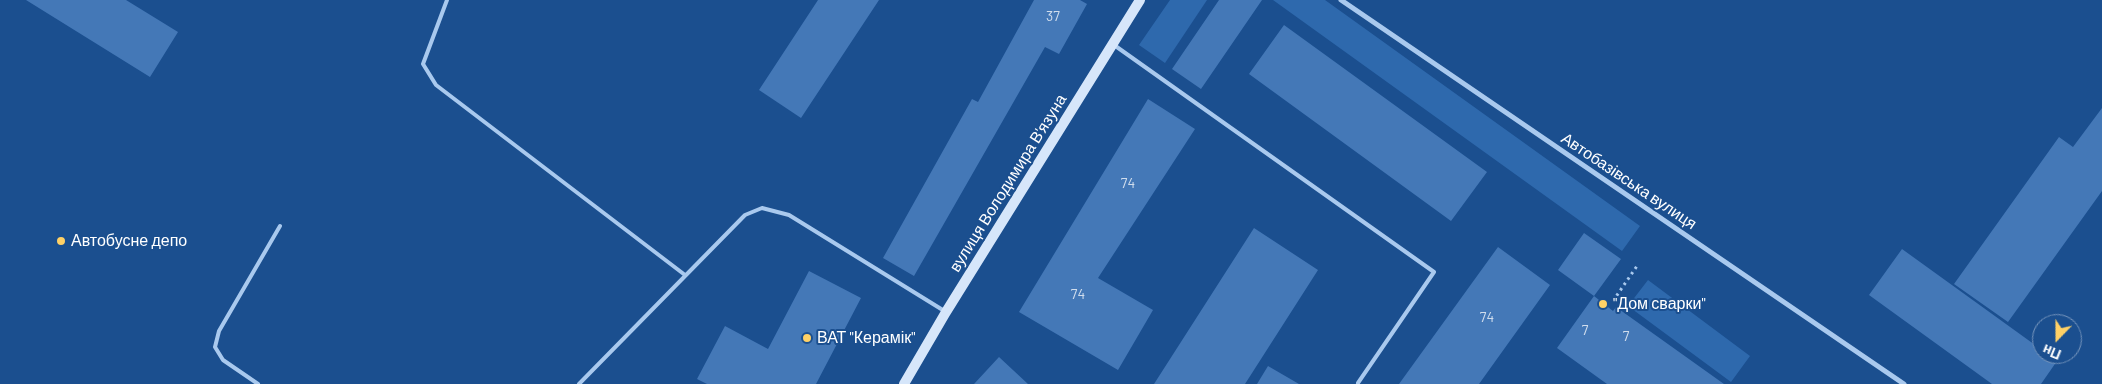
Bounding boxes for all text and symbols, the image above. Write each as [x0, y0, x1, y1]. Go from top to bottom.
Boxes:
house number: 37 [1046, 8, 1060, 24]
street label: вулиця Володимира В'язуна [945, 91, 1071, 275]
street label: Автобазівська вулиця [1558, 129, 1700, 233]
house number: 74 [1121, 175, 1135, 191]
place label: Автобусне депо [71, 231, 187, 251]
marker: Автобусне депо [55, 235, 67, 247]
house number: 74 [1071, 286, 1085, 302]
place label: "Дом сварки" [1613, 294, 1706, 314]
marker: "Дом сварки" [1597, 298, 1609, 310]
house number: 74 [1480, 309, 1494, 325]
north arrow [2032, 314, 2082, 364]
house number: 7 [1582, 322, 1588, 338]
place label: ВАТ "Керамік" [817, 328, 916, 348]
house number: 7 [1623, 328, 1629, 344]
marker: ВАТ "Керамік" [801, 332, 813, 344]
text: Пн [2040, 341, 2063, 364]

